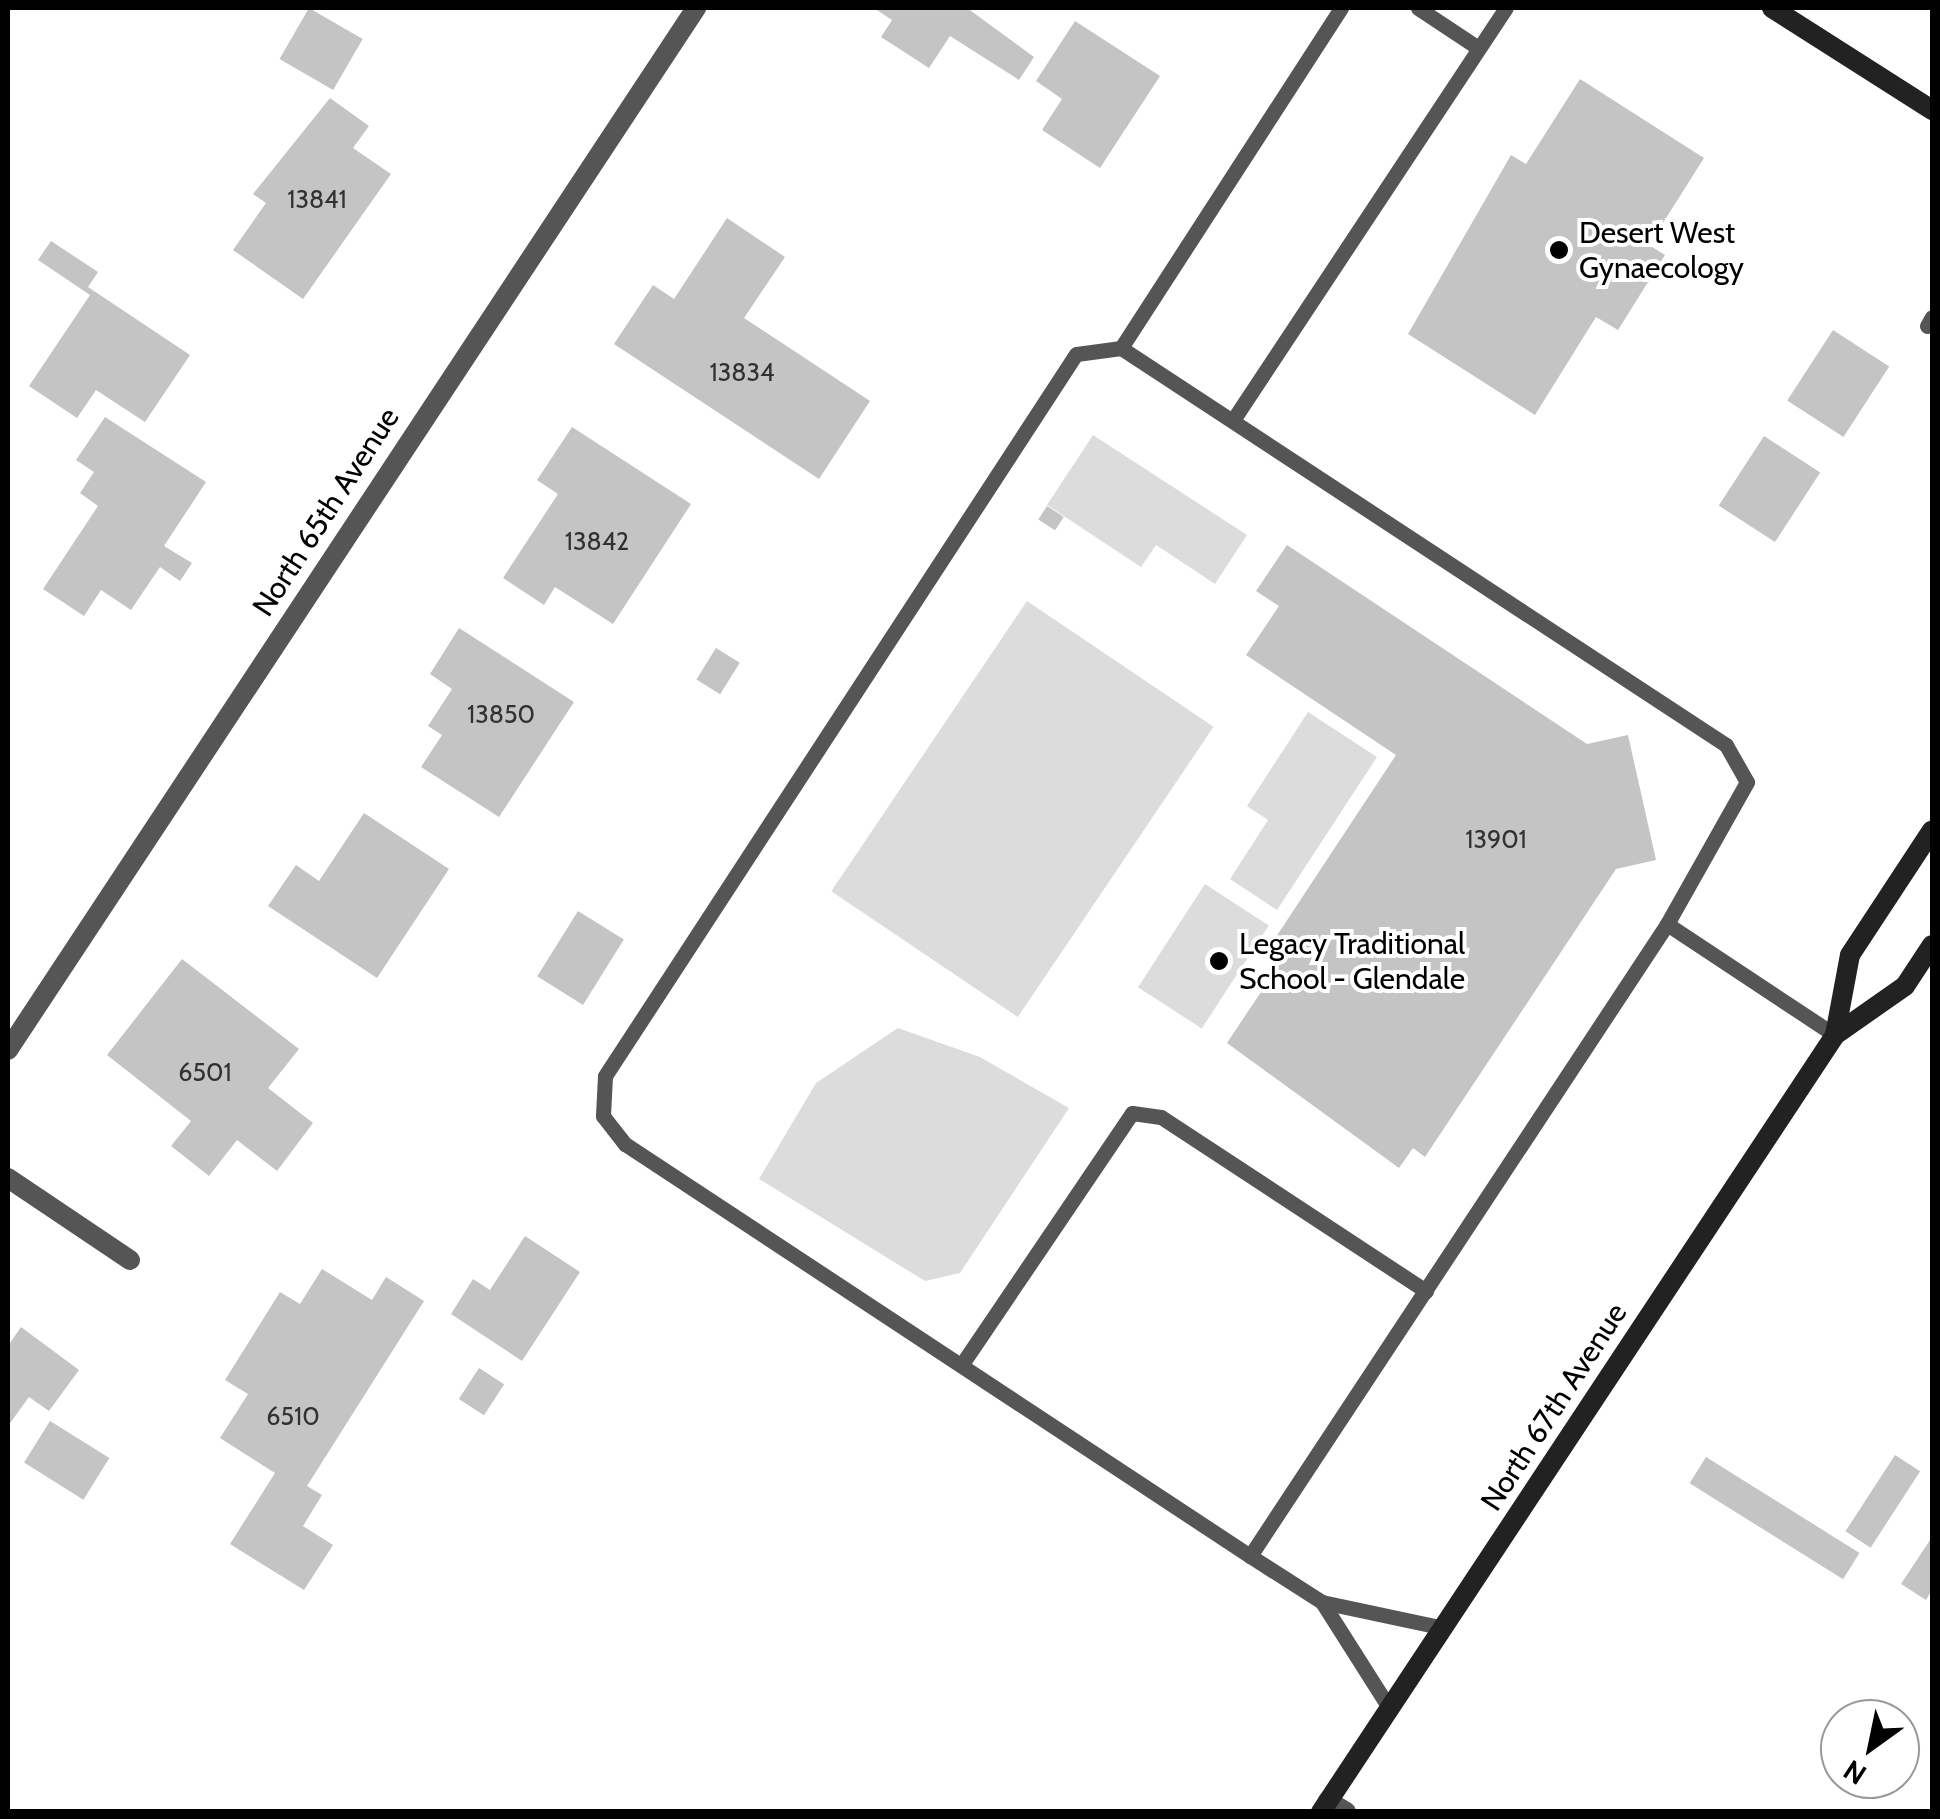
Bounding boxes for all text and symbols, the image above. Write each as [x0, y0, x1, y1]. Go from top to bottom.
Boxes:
house number: 13841 [287, 184, 347, 214]
place label: Desert West Gynaecology [1579, 215, 1744, 286]
marker: Desert West Gynaecology [1548, 239, 1570, 261]
house number: 13834 [710, 357, 774, 387]
street label: North 65th Avenue [245, 401, 407, 623]
house number: 13842 [565, 526, 629, 556]
house number: 13850 [467, 699, 535, 729]
house number: 13901 [1465, 824, 1527, 854]
place label: Legacy Traditional School - Glendale [1239, 926, 1465, 996]
marker: Legacy Traditional School - Glendale [1208, 950, 1230, 972]
house number: 6501 [178, 1057, 232, 1087]
street label: North 67th Avenue [1474, 1297, 1634, 1517]
house number: 6510 [266, 1401, 320, 1431]
north arrow [1820, 1699, 1920, 1799]
text: N [1837, 1753, 1872, 1792]

